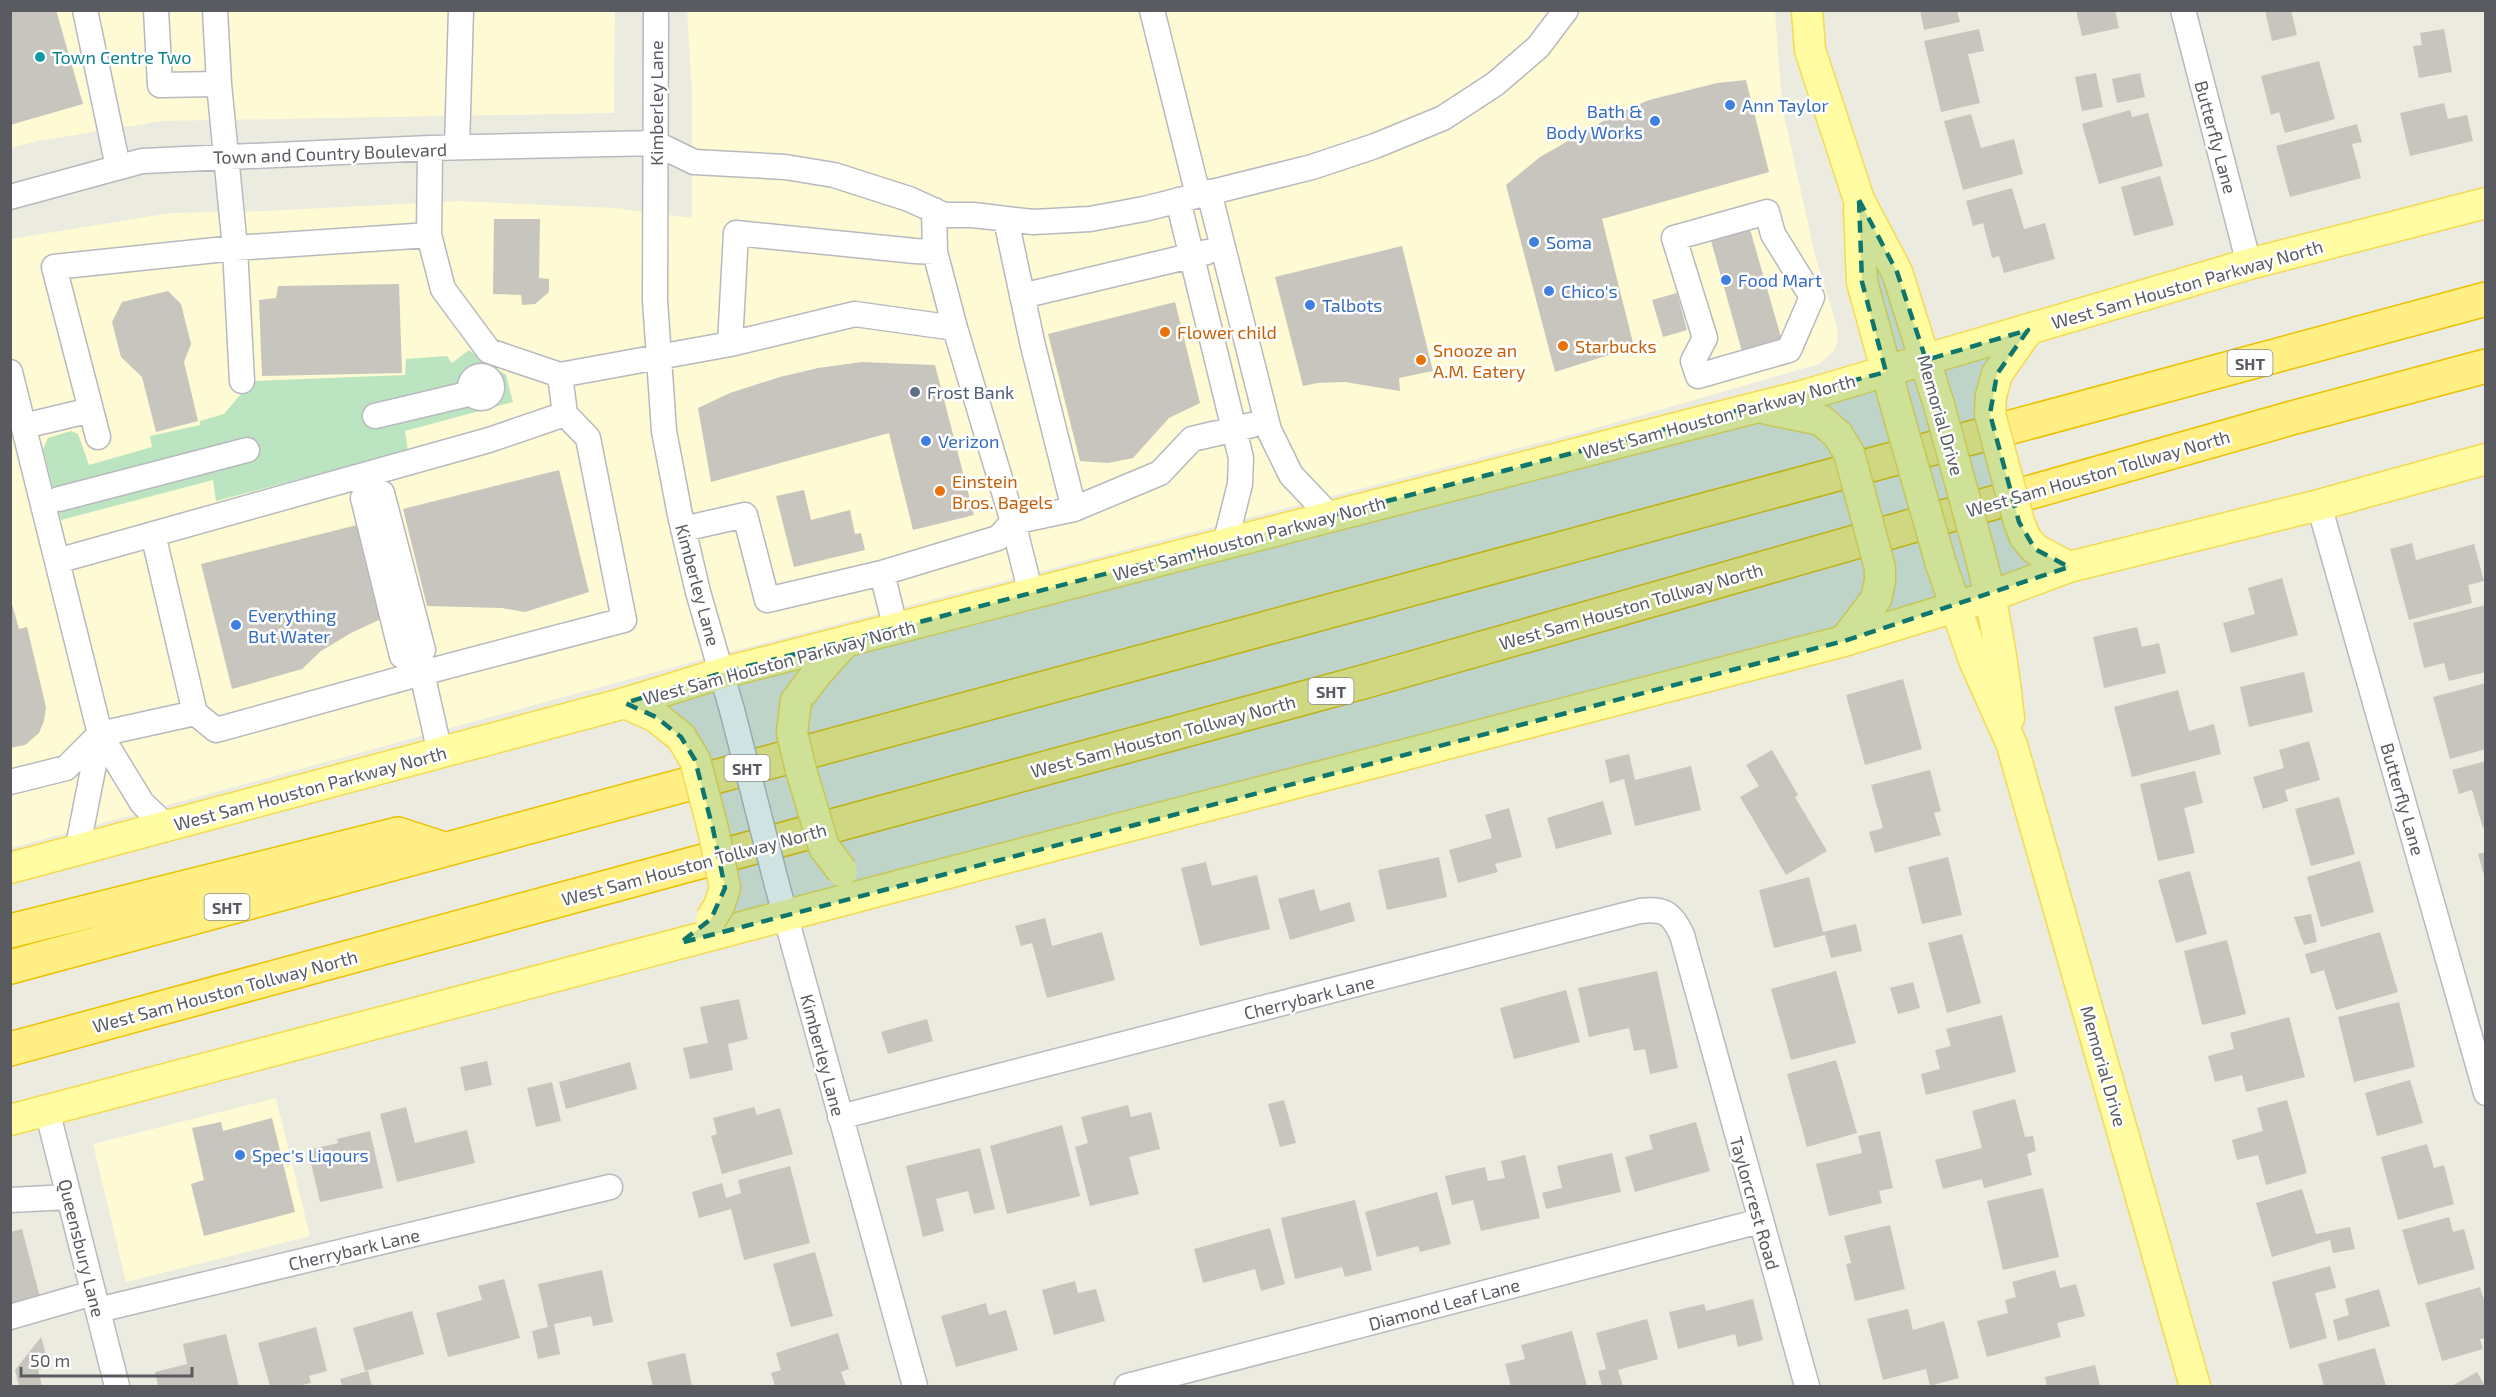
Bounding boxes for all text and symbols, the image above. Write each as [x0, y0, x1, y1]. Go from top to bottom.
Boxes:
street label: Kimberley Lane [645, 40, 667, 166]
place label: Town Centre Two [52, 46, 192, 68]
marker: Town Centre Two [33, 50, 47, 64]
street label: Butterfly Lane [2190, 78, 2242, 196]
place label: Ann Taylor [1742, 94, 1829, 116]
marker: Ann Taylor [1723, 98, 1737, 112]
place label: Bath & Body Works [1546, 100, 1643, 143]
marker: Bath & Body Works [1648, 114, 1662, 128]
street label: Town and Country Boulevard [213, 138, 447, 168]
place label: Soma [1546, 231, 1592, 253]
marker: Soma [1527, 235, 1541, 249]
street label: West Sam Houston Parkway North [2049, 235, 2325, 333]
place label: Food Mart [1738, 269, 1822, 291]
marker: Food Mart [1719, 273, 1733, 287]
place label: Chico's [1561, 280, 1618, 302]
marker: Chico's [1542, 284, 1556, 298]
place label: Talbots [1322, 294, 1382, 316]
marker: Talbots [1303, 298, 1317, 312]
place label: Flower child [1177, 321, 1277, 343]
marker: Flower child [1158, 325, 1172, 339]
place label: Starbucks [1575, 335, 1657, 357]
place label: Snooze an A.M. Eatery [1433, 339, 1526, 382]
marker: Starbucks [1556, 339, 1570, 353]
road number: SHT [2228, 350, 2272, 376]
street label: Memorial Drive [1913, 352, 1969, 478]
marker: Snooze an A.M. Eatery [1414, 353, 1428, 367]
street label: West Sam Houston Parkway North [1580, 369, 1858, 463]
place label: Frost Bank [927, 381, 1014, 403]
marker: Frost Bank [908, 385, 922, 399]
street label: West Sam Houston Tollway North [1964, 425, 2232, 521]
place label: Verizon [938, 430, 999, 452]
marker: Verizon [919, 434, 933, 448]
place label: Einstein Bros. Bagels [952, 470, 1053, 513]
marker: Einstein Bros. Bagels [933, 484, 947, 498]
street label: West Sam Houston Parkway North [1110, 491, 1388, 585]
street label: Kimberley Lane [671, 522, 725, 648]
street label: West Sam Houston Tollway North [1497, 558, 1765, 654]
place label: Everything But Water [248, 604, 336, 647]
street label: West Sam Houston Parkway North [640, 615, 918, 709]
marker: Everything But Water [229, 618, 243, 632]
road number: SHT [1308, 678, 1354, 704]
street label: West Sam Houston Tollway North [1028, 690, 1298, 782]
street label: Butterfly Lane [2376, 740, 2430, 858]
street label: West Sam Houston Parkway North [171, 741, 449, 835]
road number: SHT [724, 755, 770, 781]
street label: West Sam Houston Tollway North [559, 818, 829, 910]
road number: SHT [204, 894, 250, 920]
street label: West Sam Houston Tollway North [90, 945, 360, 1037]
street label: Cherrybark Lane [1241, 970, 1377, 1024]
street label: Kimberley Lane [796, 992, 850, 1118]
street label: Memorial Drive [2076, 1003, 2132, 1129]
street label: Taylorcrest Road [1725, 1134, 1785, 1272]
place label: Spec's Liqours [252, 1144, 369, 1166]
marker: Spec's Liqours [233, 1148, 247, 1162]
street label: Queensbury Lane [54, 1177, 110, 1319]
street label: Cherrybark Lane [286, 1223, 422, 1275]
street label: Diamond Leaf Lane [1366, 1273, 1522, 1335]
scale bar [21, 1340, 192, 1378]
text: 50 m [30, 1349, 70, 1371]

